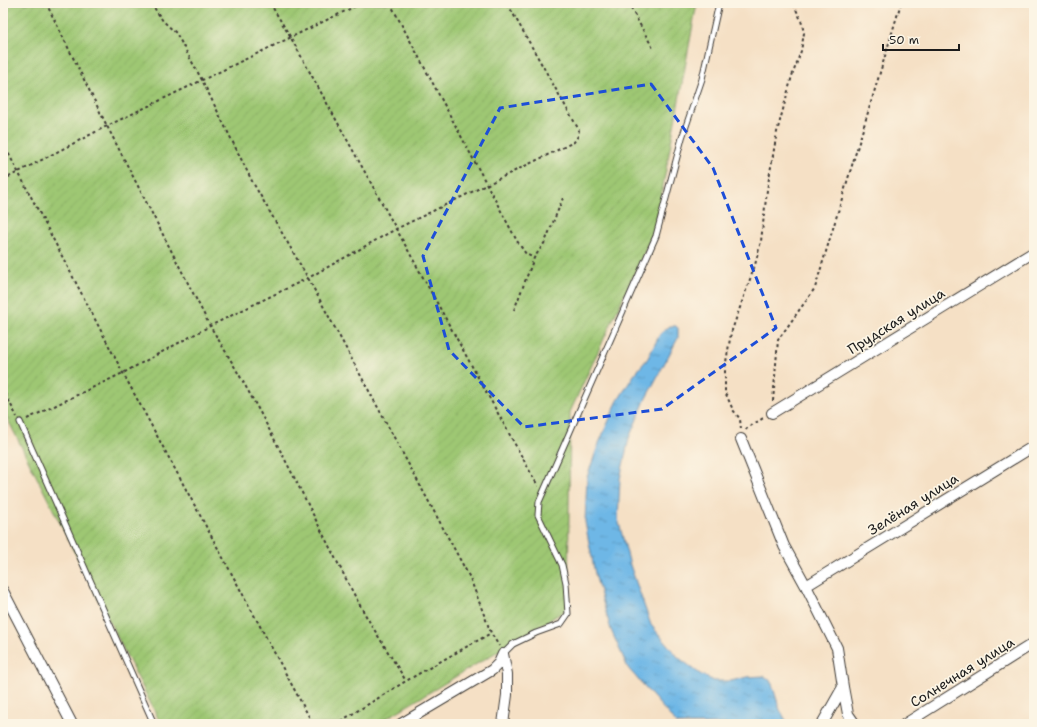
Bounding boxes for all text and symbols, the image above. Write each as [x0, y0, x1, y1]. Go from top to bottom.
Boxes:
scale bar [883, 26, 959, 52]
text: 50 m [889, 32, 919, 48]
street label: Прудская улица [844, 284, 948, 358]
street label: Зелёная улица [864, 469, 962, 539]
street label: Солнечная улица [907, 633, 1018, 711]

